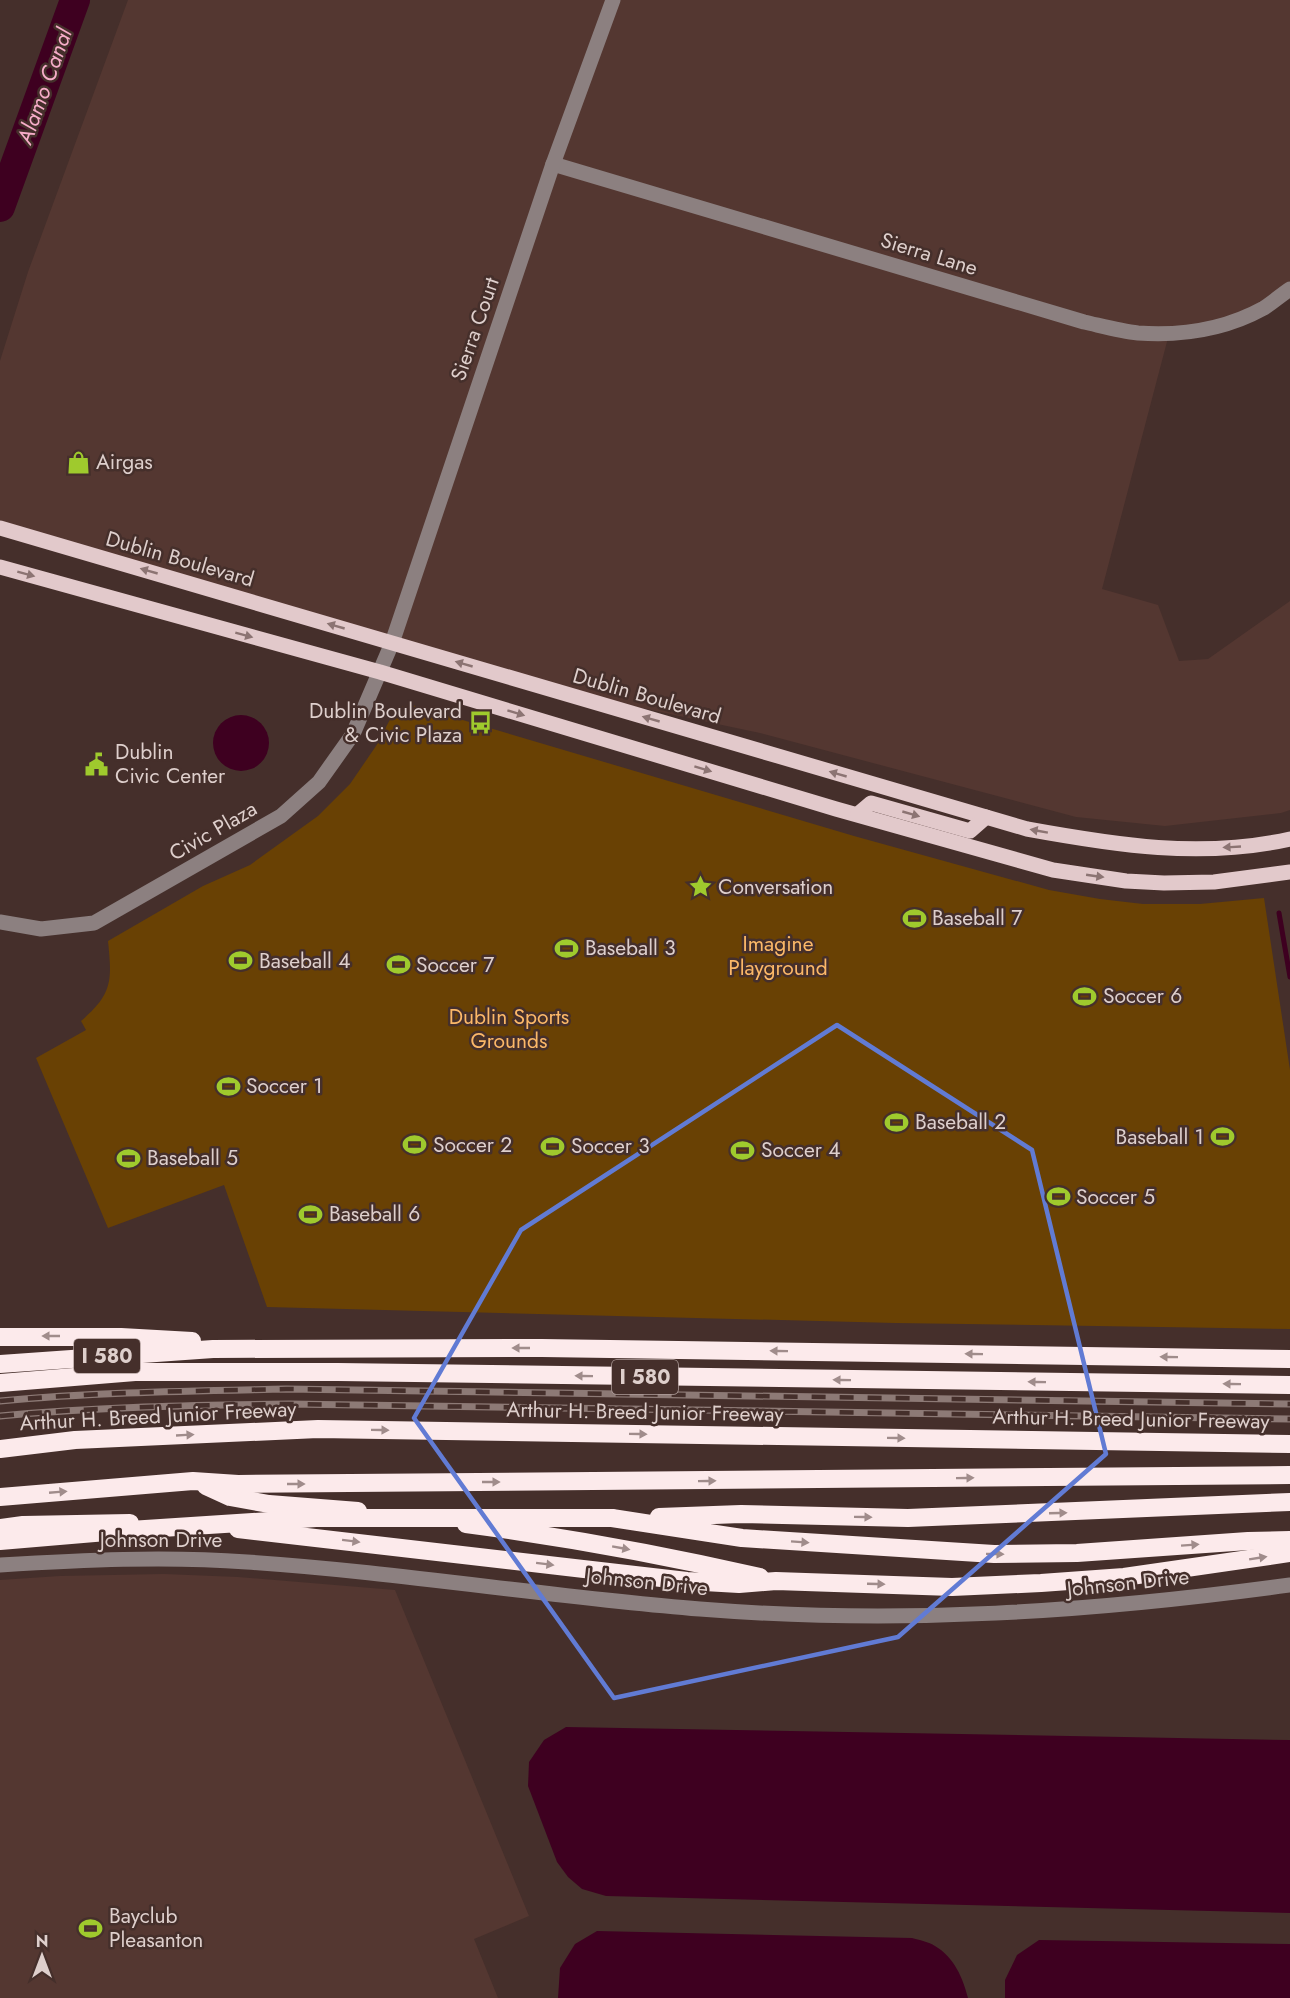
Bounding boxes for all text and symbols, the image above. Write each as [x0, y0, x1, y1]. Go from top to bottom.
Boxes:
water label: Alamo Canal [8, 23, 80, 149]
street label: Sierra Lane [877, 225, 981, 283]
street label: Sierra Court [443, 273, 507, 385]
place label: Airgas [96, 447, 153, 477]
shop icon: Airgas [65, 449, 91, 475]
street label: Dublin Boulevard [102, 524, 258, 594]
one-way arrow [140, 566, 158, 575]
one-way arrow [17, 570, 35, 580]
one-way arrow [327, 621, 345, 630]
one-way arrow [235, 630, 253, 640]
one-way arrow [455, 659, 473, 668]
street label: Dublin Boulevard [569, 661, 725, 731]
place label: Dublin Boulevard & Civic Plaza [309, 696, 462, 750]
one-way arrow [507, 709, 525, 718]
bus stop icon: Dublin Boulevard & Civic Plaza [467, 710, 493, 736]
one-way arrow [642, 714, 660, 723]
place label: Dublin Civic Center [115, 737, 226, 791]
public building icon: Dublin Civic Center [84, 751, 110, 777]
one-way arrow [694, 765, 712, 774]
one-way arrow [829, 769, 847, 778]
street label: Civic Plaza [163, 794, 263, 868]
one-way arrow [902, 810, 920, 819]
one-way arrow [1029, 826, 1048, 835]
one-way arrow [1223, 843, 1242, 852]
one-way arrow [1086, 871, 1105, 880]
place label: Conversation [718, 872, 833, 902]
place icon: Conversation [687, 874, 713, 900]
place label: Baseball 7 [932, 903, 1022, 933]
sports icon: Baseball 7 [901, 905, 927, 931]
park label: Imagine Playground [728, 929, 828, 983]
place label: Baseball 3 [585, 933, 676, 963]
sports icon: Baseball 3 [554, 935, 580, 961]
place label: Baseball 4 [259, 946, 350, 976]
sports icon: Baseball 4 [228, 948, 254, 974]
place label: Soccer 7 [416, 950, 494, 980]
sports icon: Soccer 7 [385, 952, 411, 978]
place label: Soccer 6 [1103, 981, 1182, 1011]
sports icon: Soccer 6 [1072, 983, 1098, 1009]
park label: Dublin Sports Grounds [449, 1002, 569, 1056]
place label: Soccer 1 [246, 1071, 323, 1101]
sports icon: Soccer 1 [215, 1073, 241, 1099]
place label: Baseball 2 [915, 1107, 1006, 1137]
sports icon: Baseball 2 [884, 1109, 910, 1135]
place label: Baseball 1 [1115, 1122, 1204, 1152]
sports icon: Baseball 1 [1209, 1124, 1235, 1150]
place label: Soccer 2 [433, 1130, 512, 1160]
place label: Soccer 3 [571, 1131, 650, 1161]
sports icon: Soccer 2 [402, 1132, 428, 1158]
sports icon: Soccer 3 [540, 1133, 566, 1159]
place label: Soccer 4 [761, 1135, 841, 1165]
sports icon: Soccer 4 [730, 1137, 756, 1163]
place label: Baseball 5 [147, 1143, 238, 1173]
sports icon: Baseball 5 [116, 1145, 142, 1171]
place label: Soccer 5 [1076, 1182, 1155, 1212]
sports icon: Soccer 5 [1045, 1184, 1071, 1210]
place label: Baseball 6 [329, 1199, 420, 1229]
sports icon: Baseball 6 [298, 1201, 324, 1227]
one-way arrow [42, 1331, 61, 1341]
road number: I 580 [74, 1339, 140, 1373]
one-way arrow [511, 1343, 530, 1353]
one-way arrow [769, 1346, 788, 1356]
one-way arrow [964, 1349, 983, 1359]
one-way arrow [1159, 1352, 1178, 1362]
road number: I 580 [612, 1360, 678, 1394]
one-way arrow [574, 1371, 593, 1381]
one-way arrow [832, 1375, 851, 1385]
one-way arrow [1027, 1377, 1046, 1387]
one-way arrow [1222, 1380, 1241, 1389]
street label: Arthur H. Breed Junior Freeway [19, 1394, 298, 1438]
street label: Arthur H. Breed Junior Freeway [506, 1395, 785, 1429]
street label: Arthur H. Breed Junior Freeway [992, 1402, 1271, 1436]
one-way arrow [370, 1425, 389, 1435]
one-way arrow [628, 1429, 647, 1439]
one-way arrow [175, 1431, 194, 1440]
one-way arrow [886, 1433, 905, 1443]
one-way arrow [956, 1474, 975, 1483]
one-way arrow [698, 1476, 717, 1486]
one-way arrow [482, 1477, 501, 1487]
one-way arrow [287, 1479, 306, 1488]
one-way arrow [49, 1487, 68, 1497]
one-way arrow [1048, 1508, 1067, 1517]
one-way arrow [853, 1512, 872, 1522]
street label: Johnson Drive [97, 1525, 222, 1555]
one-way arrow [342, 1536, 361, 1546]
one-way arrow [791, 1537, 810, 1546]
one-way arrow [1180, 1540, 1199, 1550]
one-way arrow [612, 1544, 631, 1553]
one-way arrow [986, 1549, 1005, 1558]
one-way arrow [1249, 1553, 1268, 1562]
one-way arrow [536, 1559, 555, 1569]
street label: Johnson Drive [582, 1560, 710, 1603]
street label: Johnson Drive [1063, 1562, 1191, 1605]
one-way arrow [866, 1579, 885, 1589]
place label: Bayclub Pleasanton [109, 1901, 203, 1955]
sports icon: Bayclub Pleasanton [78, 1915, 104, 1941]
north arrow [12, 1926, 72, 1986]
text: N [36, 1930, 48, 1953]

